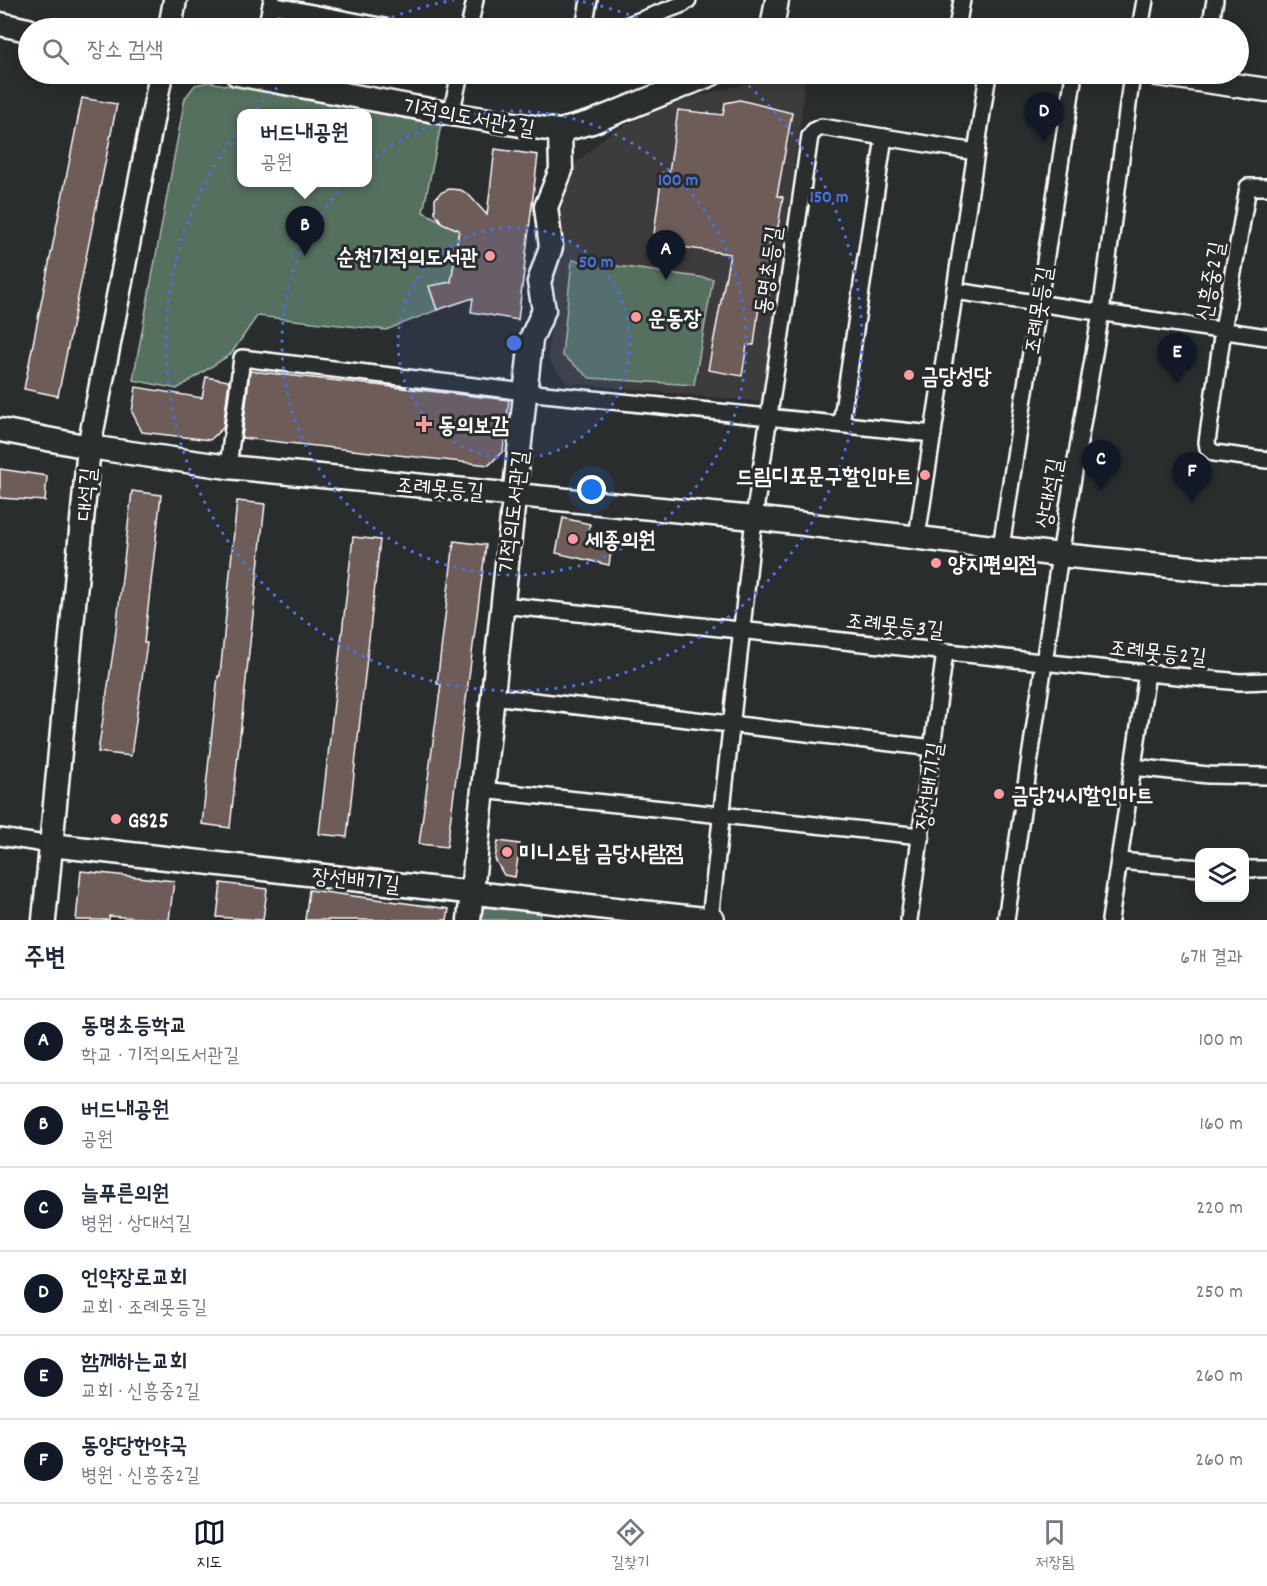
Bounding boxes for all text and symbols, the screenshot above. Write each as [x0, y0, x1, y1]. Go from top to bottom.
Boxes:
search box [18, 18, 1249, 84]
icon: search [39, 35, 72, 68]
text: 장소 검색 [87, 36, 163, 67]
pin: D [1024, 92, 1064, 142]
street label: 기적의도서관2길 [400, 93, 537, 146]
popup [237, 109, 372, 187]
text: 버드내공원 [260, 119, 349, 150]
text: 공원 [260, 150, 292, 178]
text: 100 m [658, 169, 698, 194]
text: 150 m [810, 186, 848, 211]
pin: B [286, 206, 324, 256]
street label: 동명초등길 [749, 224, 792, 316]
pin: A [646, 230, 686, 280]
street label: 신흥중2길 [1190, 239, 1235, 324]
place label: 순천기적의도서관 [336, 244, 478, 275]
marker: 순천기적의도서관 [483, 249, 497, 263]
text: 50 m [579, 251, 613, 276]
street label: 조례못등길 [1018, 264, 1063, 357]
place label: 운동장 [648, 305, 701, 336]
marker: 운동장 [629, 310, 643, 324]
centre of rings [504, 333, 524, 353]
pin: E [1158, 334, 1196, 383]
place label: 금당성당 [921, 363, 992, 394]
marker: 금당성당 [902, 368, 916, 382]
place label: 동의보감 [438, 412, 509, 443]
marker: 동의보감 [415, 415, 433, 433]
pin: C [1082, 440, 1120, 490]
street label: 기적의도서관길 [493, 449, 538, 576]
pin: F [1172, 452, 1212, 502]
street label: 상대석길 [1030, 456, 1073, 531]
place label: 드림디포문구할인마트 [736, 463, 913, 494]
street label: 대석길 [71, 466, 106, 522]
marker: 드림디포문구할인마트 [918, 468, 932, 482]
street label: 조례못등길 [394, 471, 485, 510]
your location [577, 475, 606, 504]
place label: 세종의원 [585, 527, 656, 558]
marker: 세종의원 [566, 532, 580, 546]
place label: 양지편의점 [948, 551, 1037, 582]
marker: 양지편의점 [929, 556, 943, 570]
street label: 조례못등3길 [844, 607, 945, 648]
street label: 조례못등2길 [1107, 634, 1208, 675]
street label: 장선배기길 [910, 740, 953, 832]
place label: 금당24시할인마트 [1011, 782, 1154, 813]
marker: 금당24시할인마트 [992, 787, 1006, 801]
place label: GS25 [128, 807, 169, 838]
marker: GS25 [109, 812, 123, 826]
place label: 미니스탑 금당사람점 [519, 840, 684, 871]
marker: 미니스탑 금당사람점 [500, 845, 514, 859]
map controls [1195, 848, 1249, 902]
button: layers [1195, 848, 1249, 902]
street label: 장선배기길 [310, 862, 402, 903]
text: 주변 [24, 941, 66, 978]
text: 6개 결과 [1180, 945, 1243, 973]
text: 동명초등학교 [81, 1012, 187, 1043]
text: A [38, 1027, 49, 1055]
text: 100 m [1199, 1027, 1243, 1055]
text: 학교 · 기적의도서관길 [81, 1043, 240, 1071]
text: 버드내공원 [81, 1096, 170, 1127]
text: B [39, 1111, 48, 1139]
text: 160 m [1200, 1111, 1243, 1139]
text: 공원 [81, 1127, 113, 1155]
text: 늘푸른의원 [81, 1180, 170, 1211]
text: C [39, 1195, 48, 1223]
text: 220 m [1196, 1195, 1243, 1223]
text: 병원 · 상대석길 [81, 1211, 191, 1239]
text: 언약장로교회 [81, 1264, 187, 1295]
text: D [38, 1279, 49, 1307]
text: 250 m [1196, 1279, 1243, 1307]
text: 교회 · 조례못등길 [81, 1295, 207, 1323]
text: 함께하는교회 [81, 1348, 187, 1379]
text: E [39, 1363, 48, 1391]
text: 260 m [1195, 1363, 1243, 1391]
text: 교회 · 신흥중2길 [81, 1379, 200, 1407]
text: 동양당한약국 [81, 1432, 187, 1463]
text: F [39, 1447, 48, 1475]
text: 260 m [1195, 1447, 1243, 1475]
text: 병원 · 신흥중2길 [81, 1463, 200, 1491]
tab: 지도 [193, 1516, 226, 1575]
tab: 길찾기 [611, 1516, 650, 1575]
tab: 저장됨 [1036, 1516, 1074, 1575]

